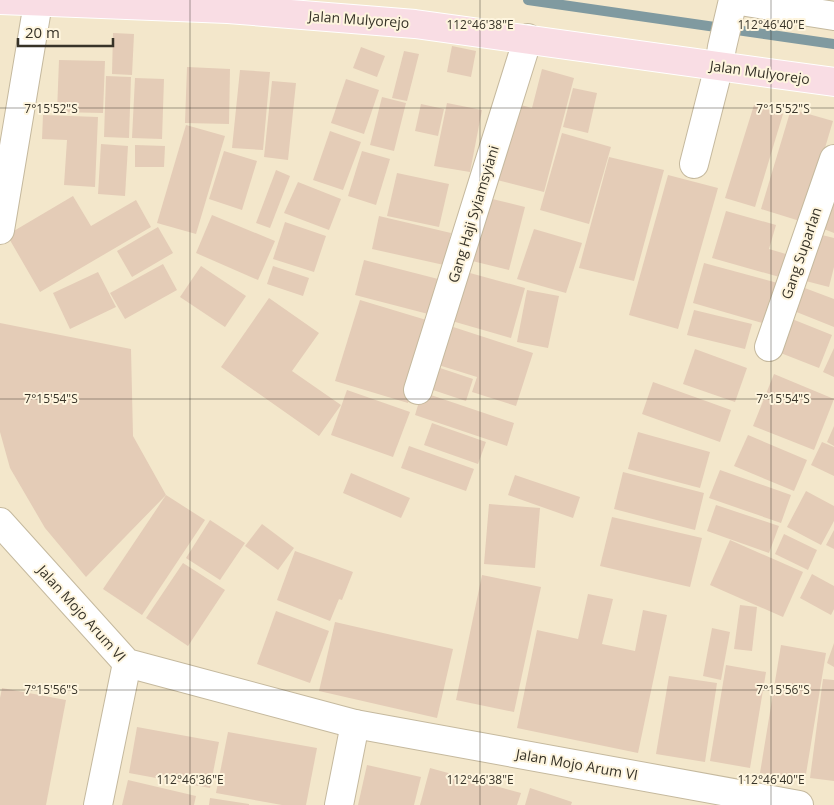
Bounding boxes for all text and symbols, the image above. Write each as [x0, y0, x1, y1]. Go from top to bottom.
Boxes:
street label: Jalan Mulyorejo [306, 6, 410, 32]
scale bar [18, 15, 112, 47]
text: 112°46'38"E [446, 16, 514, 33]
text: 112°46'40"E [737, 16, 805, 33]
text: 20 m [25, 22, 60, 42]
street label: Jalan Mulyorejo [707, 55, 811, 88]
text: 7°15'52"S [24, 100, 78, 117]
text: 7°15'52"S [756, 100, 810, 117]
street label: Gang Haji Syiamsyiani [443, 143, 503, 285]
street label: Gang Suparlan [776, 205, 826, 301]
text: 7°15'54"S [24, 390, 78, 407]
text: 7°15'54"S [756, 390, 810, 407]
street label: Jalan Mojo Arum VI [32, 559, 130, 665]
text: 7°15'56"S [24, 681, 78, 698]
text: 7°15'56"S [756, 681, 810, 698]
street label: Jalan Mojo Arum VI [512, 744, 640, 784]
text: 112°46'36"E [156, 771, 224, 788]
text: 112°46'38"E [446, 771, 514, 788]
text: 112°46'40"E [737, 771, 805, 788]

